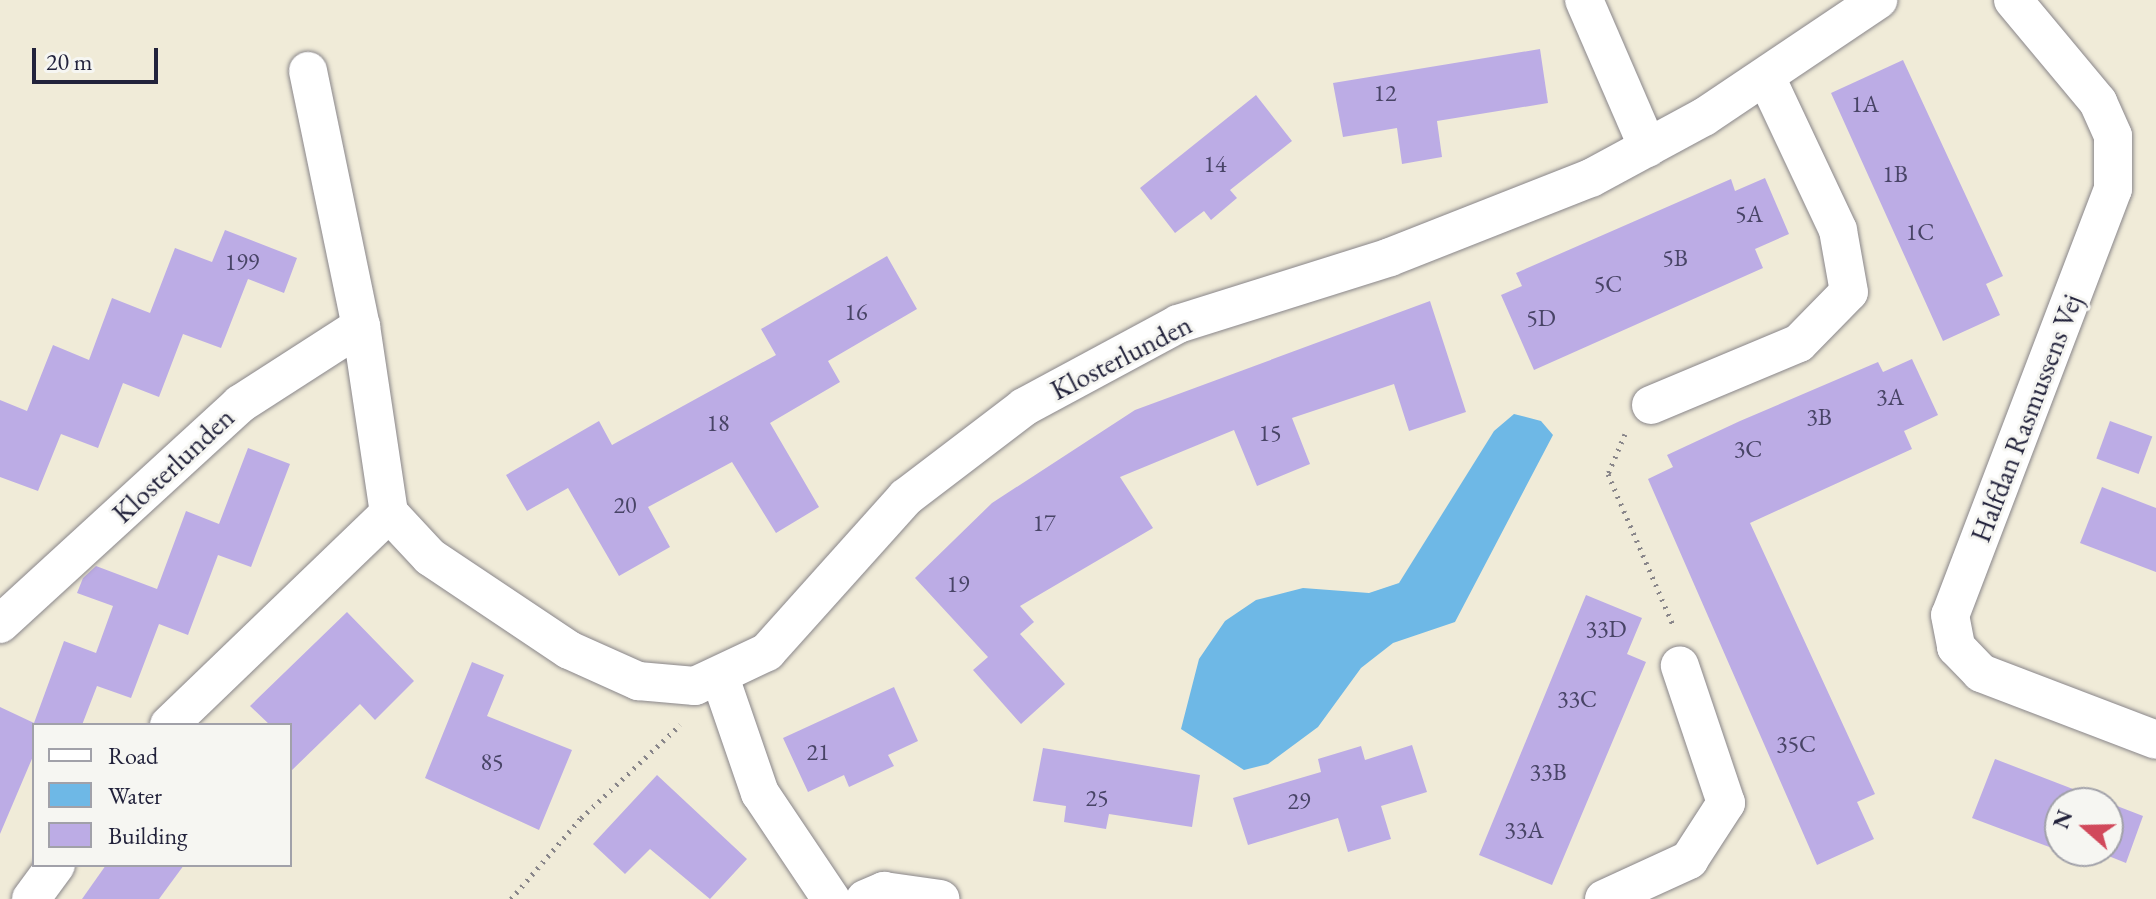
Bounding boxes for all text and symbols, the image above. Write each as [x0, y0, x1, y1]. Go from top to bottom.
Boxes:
scale bar [36, 32, 162, 82]
text: 20 m [46, 46, 93, 77]
house number: 12 [1373, 79, 1397, 107]
house number: 1A [1851, 90, 1879, 118]
house number: 14 [1203, 150, 1227, 178]
house number: 1B [1882, 160, 1908, 188]
house number: 5A [1735, 200, 1763, 228]
house number: 1C [1906, 218, 1934, 246]
house number: 5B [1662, 244, 1688, 272]
house number: 199 [225, 248, 259, 276]
house number: 5C [1594, 270, 1622, 298]
street label: Halfdan Rasmussens Vej [1963, 289, 2089, 547]
house number: 16 [844, 298, 868, 326]
house number: 5D [1526, 304, 1556, 332]
street label: Klosterlunden [1045, 307, 1197, 407]
house number: 3A [1876, 383, 1904, 411]
street label: Klosterlunden [105, 400, 241, 530]
house number: 3B [1806, 403, 1832, 431]
house number: 18 [706, 409, 730, 437]
house number: 15 [1258, 419, 1282, 447]
house number: 3C [1734, 435, 1762, 463]
house number: 20 [613, 491, 637, 519]
house number: 17 [1032, 509, 1056, 537]
house number: 19 [946, 570, 970, 598]
house number: 33D [1585, 615, 1627, 643]
house number: 33C [1557, 685, 1597, 713]
legend [32, 723, 292, 867]
house number: 35C [1776, 730, 1816, 758]
house number: 21 [806, 738, 830, 766]
text: Road [108, 740, 158, 771]
house number: 85 [480, 748, 504, 776]
house number: 33B [1529, 758, 1567, 786]
text: Water [108, 780, 162, 811]
house number: 25 [1085, 784, 1109, 812]
house number: 29 [1287, 787, 1311, 815]
north arrow [2044, 787, 2124, 867]
text: N [2046, 806, 2080, 833]
house number: 33A [1504, 816, 1544, 844]
text: Building [108, 820, 188, 851]

